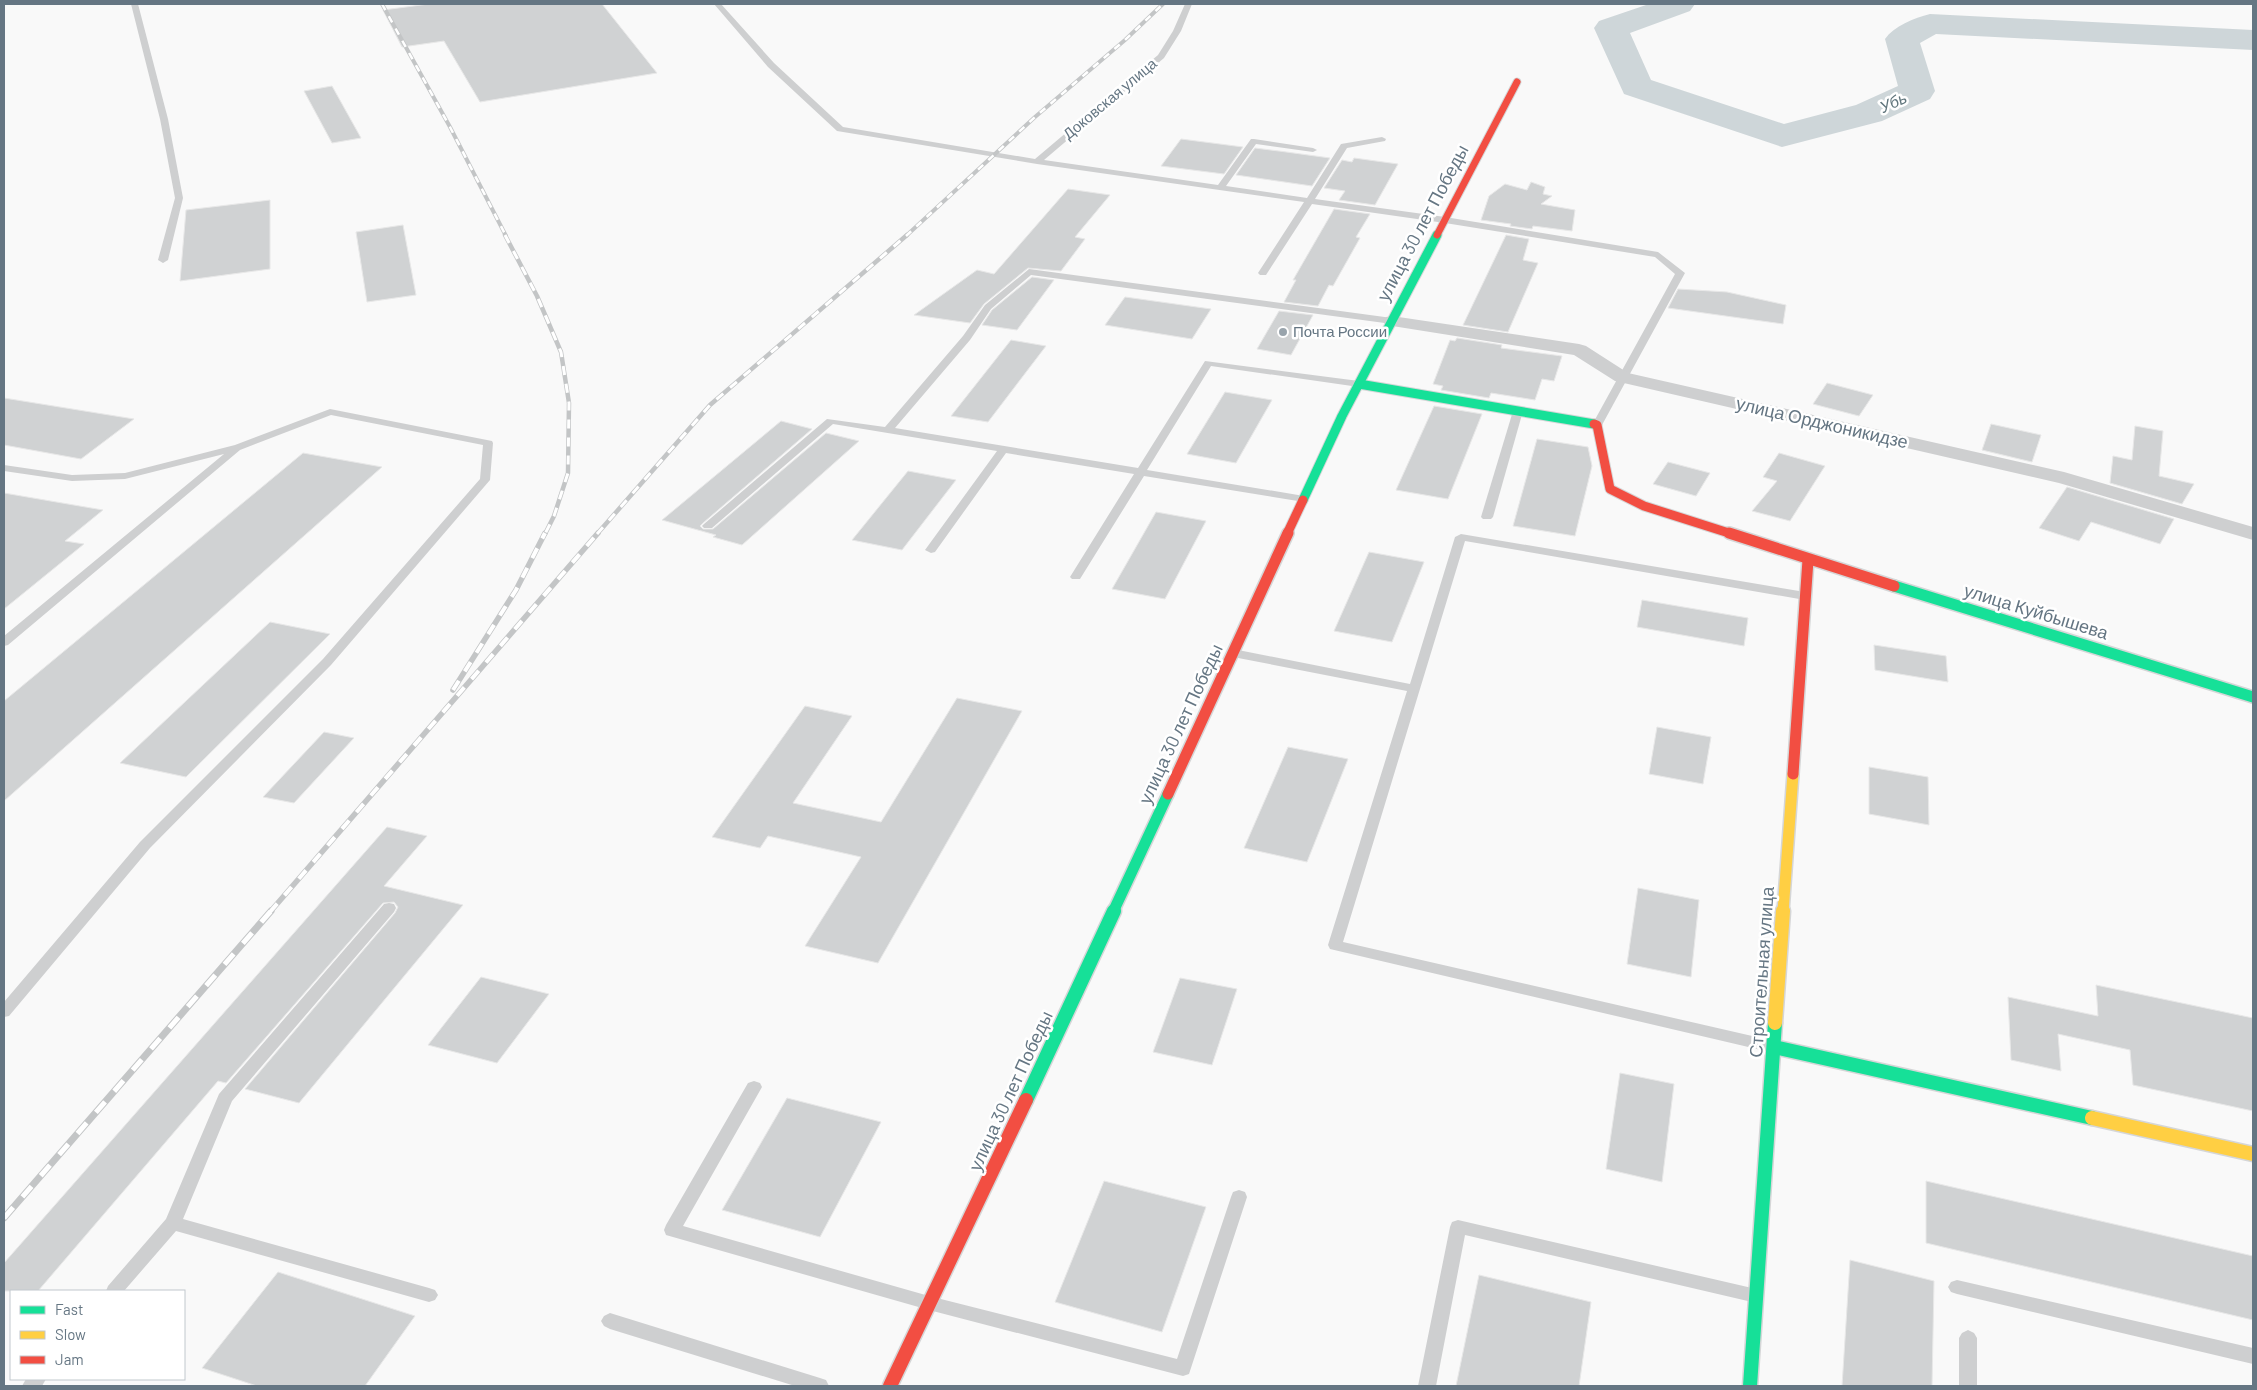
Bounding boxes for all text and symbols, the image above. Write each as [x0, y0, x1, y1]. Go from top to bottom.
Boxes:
street label: Доковская улица [1059, 53, 1160, 143]
water label: Убь [1875, 87, 1909, 116]
street label: улица 30 лет Победы [1372, 141, 1473, 305]
place label: Почта России [1293, 322, 1387, 340]
marker: Почта России [1277, 326, 1289, 338]
street label: улица Орджоникидзе [1734, 392, 1910, 453]
street label: улица Куйбышева [1961, 579, 2112, 644]
street label: улица 30 лет Победы [1133, 640, 1227, 807]
street label: Строительная улица [1744, 885, 1778, 1058]
street label: улица 30 лет Победы [963, 1007, 1057, 1174]
legend [10, 1290, 185, 1380]
text: Fast [55, 1300, 83, 1318]
text: Slow [55, 1325, 86, 1343]
text: Jam [55, 1350, 84, 1368]

